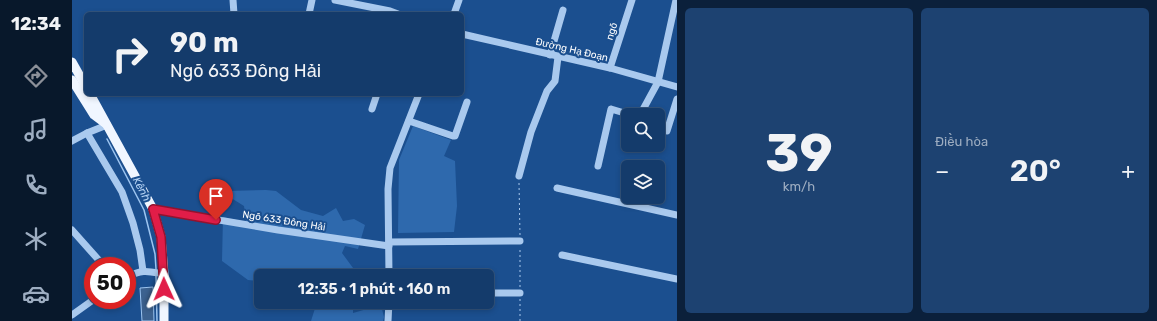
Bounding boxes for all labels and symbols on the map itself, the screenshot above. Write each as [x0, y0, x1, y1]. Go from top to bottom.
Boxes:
street label: ngõ [604, 21, 620, 42]
street label: Đường Hạ Đoạn [534, 36, 609, 64]
water label: Kênh [130, 175, 153, 204]
pin [199, 179, 233, 220]
street label: Ngõ 633 Đông Hải [241, 208, 326, 233]
speed limit sign: 50 [84, 257, 136, 309]
position arrow [143, 268, 185, 310]

